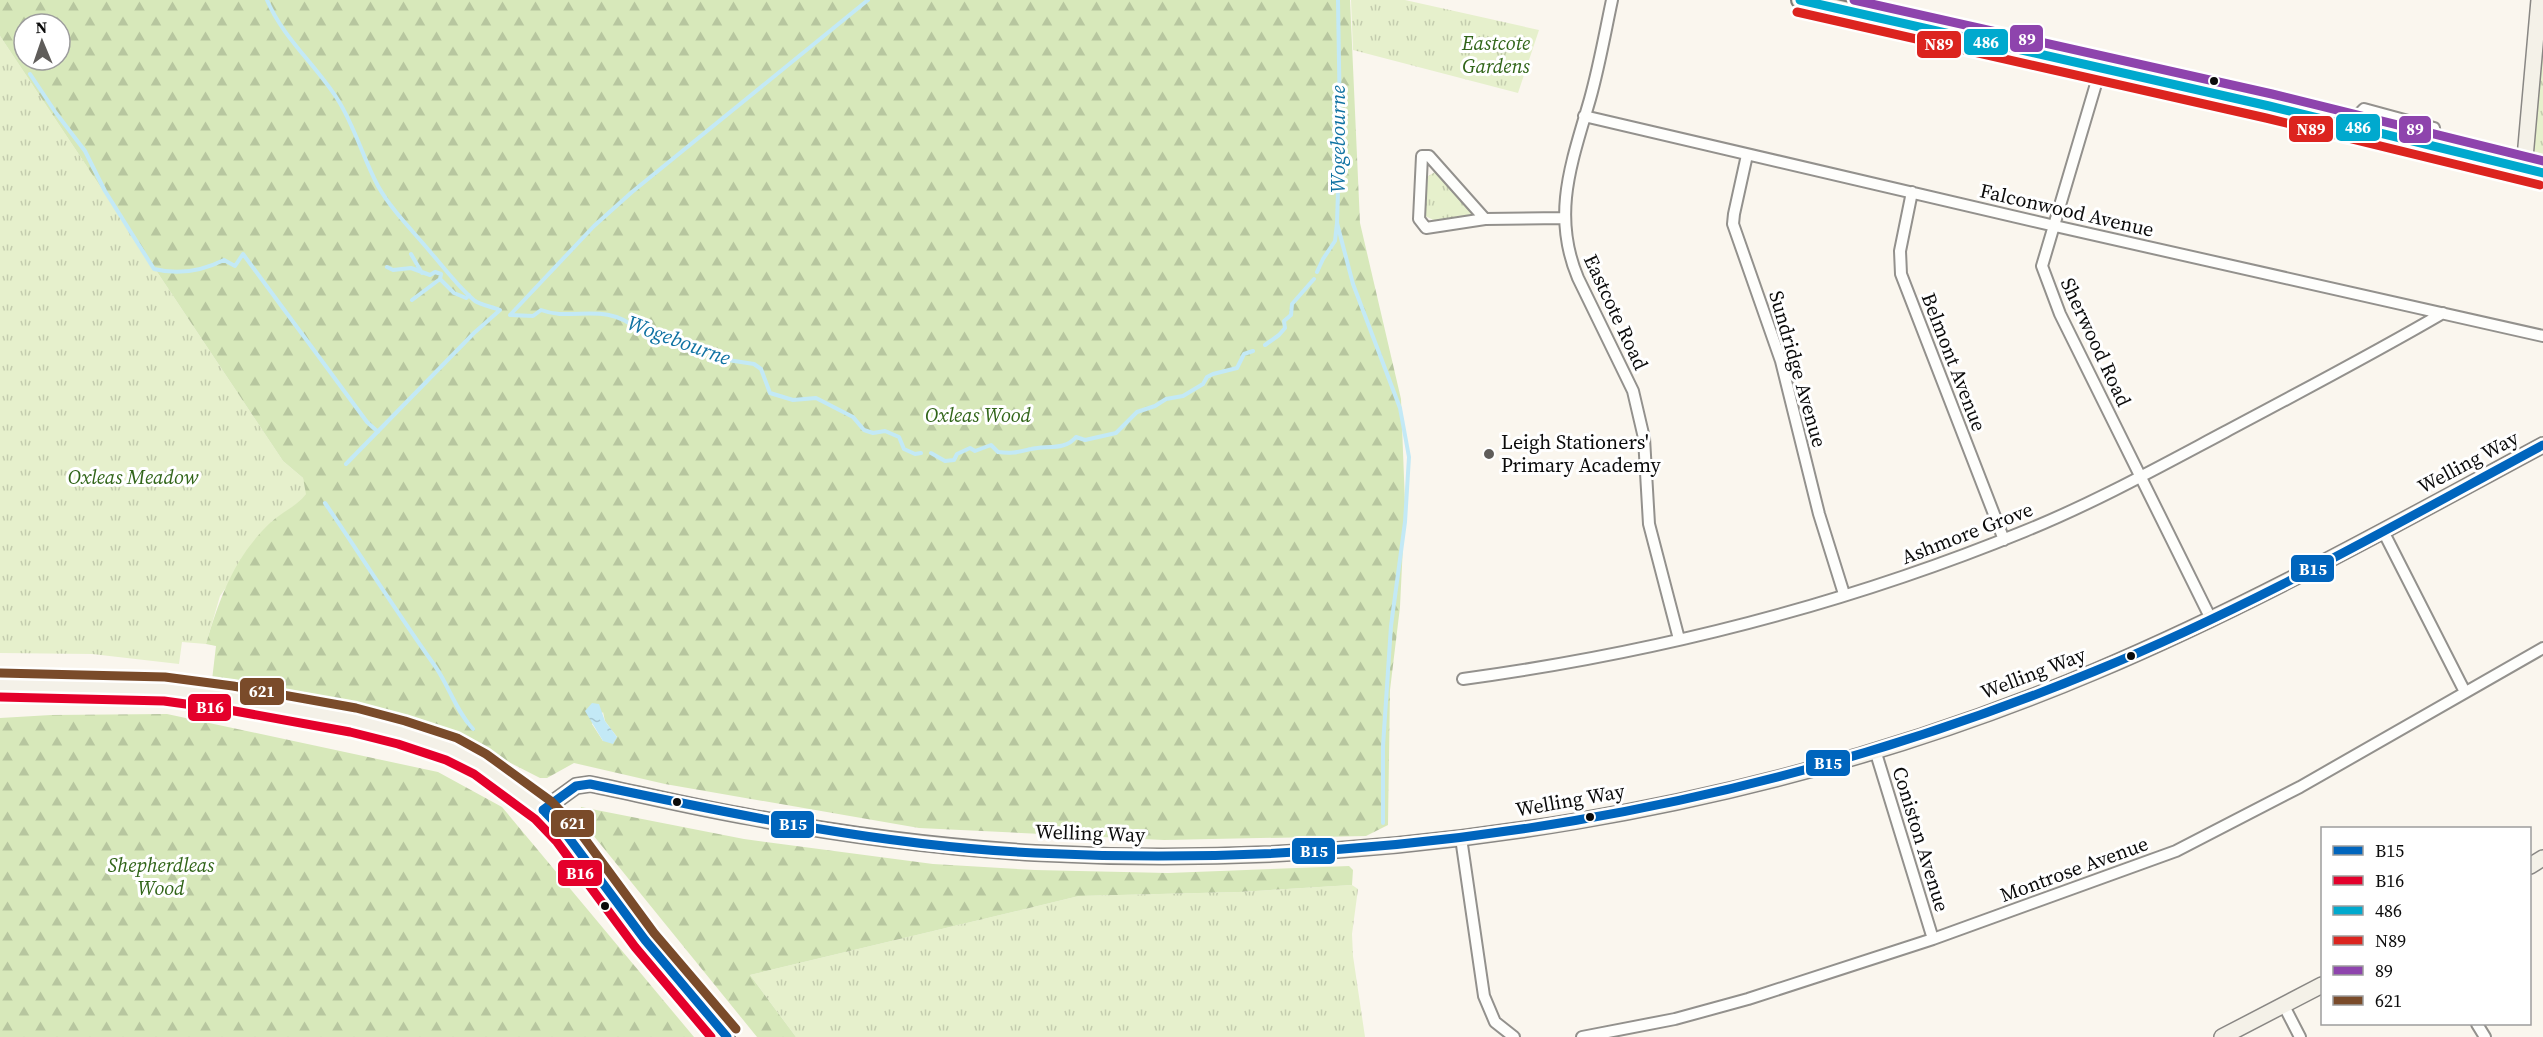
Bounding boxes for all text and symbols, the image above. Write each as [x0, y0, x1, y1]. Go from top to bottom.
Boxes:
north arrow [12, 12, 72, 72]
text: N [35, 16, 48, 38]
line badge: 89 [2009, 24, 2044, 53]
line badge: 486 [1963, 28, 2009, 56]
text: 89 [2018, 28, 2036, 50]
park label: Eastcote Gardens [1461, 29, 1531, 80]
line badge: N89 [1916, 30, 1962, 59]
text: 486 [1973, 31, 1999, 53]
text: N89 [1925, 33, 1954, 55]
unlabelled marker [2208, 75, 2220, 87]
water label: Wogebourne [1323, 85, 1352, 193]
line badge: 486 [2335, 113, 2381, 142]
line badge: N89 [2288, 115, 2334, 143]
line badge: 89 [2398, 115, 2432, 144]
text: 486 [2345, 116, 2371, 138]
text: N89 [2297, 118, 2326, 140]
text: 89 [2406, 118, 2424, 140]
street label: Falconwood Avenue [1977, 176, 2157, 244]
street label: Eastcote Road [1577, 250, 1655, 375]
street label: Sherwood Road [2054, 273, 2138, 412]
street label: Sundridge Avenue [1762, 288, 1834, 450]
street label: Belmont Avenue [1915, 289, 1993, 435]
water label: Wogebourne [623, 308, 735, 372]
park label: Oxleas Wood [925, 401, 1032, 429]
street label: Welling Way [2413, 423, 2524, 500]
place label: Leigh Stationers' Primary Academy [1501, 428, 1661, 479]
marker: Leigh Stationers' Primary Academy [1482, 447, 1496, 461]
park label: Oxleas Meadow [68, 463, 199, 491]
street label: Ashmore Grove [1897, 495, 2037, 571]
line badge: B15 [2290, 554, 2335, 583]
text: B15 [2299, 558, 2327, 580]
street label: Welling Way [1976, 640, 2090, 706]
unlabelled marker [2125, 650, 2137, 662]
line badge: 621 [239, 677, 285, 706]
text: 621 [249, 680, 275, 702]
line badge: B16 [187, 693, 232, 722]
text: B16 [196, 696, 224, 718]
line badge: B15 [1805, 749, 1851, 777]
text: B15 [1814, 752, 1842, 774]
street label: Coniston Avenue [1886, 763, 1956, 915]
street label: Welling Way [1513, 777, 1627, 823]
unlabelled marker [671, 796, 683, 808]
line badge: 621 [550, 809, 595, 838]
line badge: B15 [770, 810, 815, 839]
unlabelled marker [1584, 811, 1596, 823]
text: 621 [560, 812, 586, 834]
text: B15 [779, 813, 807, 835]
street label: Welling Way [1034, 817, 1146, 849]
legend [2321, 827, 2531, 1025]
street label: Montrose Avenue [1996, 829, 2152, 909]
line badge: B15 [1291, 837, 1336, 865]
text: B15 [2375, 838, 2404, 863]
text: B15 [1300, 840, 1328, 862]
park label: Shepherdleas Wood [108, 851, 215, 902]
line badge: B16 [557, 859, 603, 887]
text: B16 [566, 862, 594, 884]
text: B16 [2375, 868, 2404, 893]
text: 486 [2375, 898, 2402, 923]
unlabelled marker [599, 900, 611, 912]
text: N89 [2375, 928, 2406, 953]
text: 89 [2375, 958, 2393, 983]
text: 621 [2375, 988, 2402, 1013]

